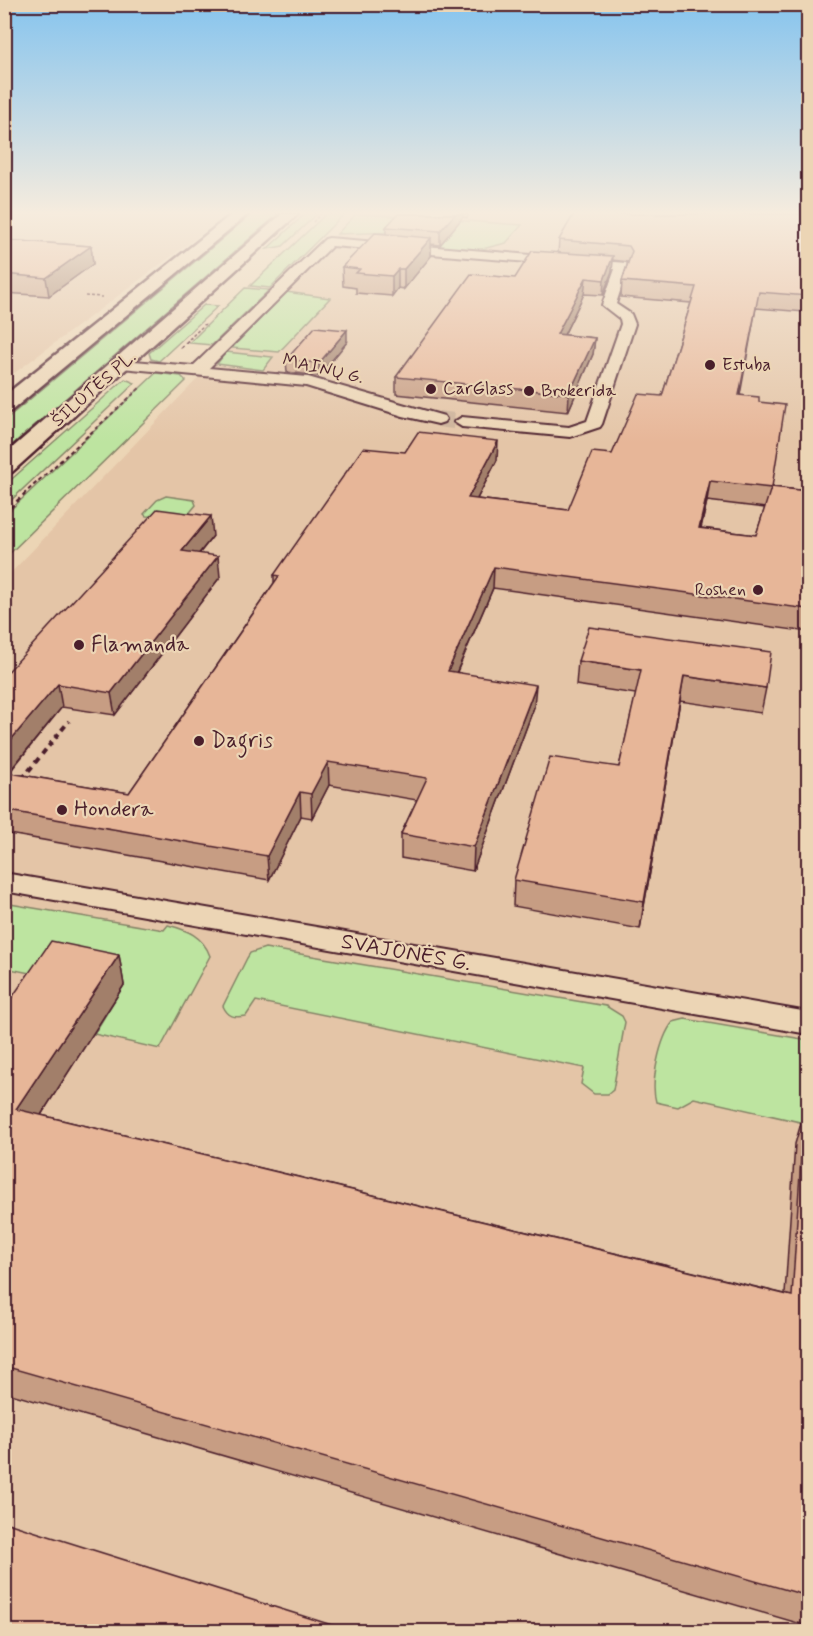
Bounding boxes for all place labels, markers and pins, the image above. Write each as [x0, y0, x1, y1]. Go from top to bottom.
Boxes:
place label: Estuba [722, 353, 771, 377]
marker: Estuba [703, 358, 717, 372]
place label: CarGlass [443, 377, 513, 401]
place label: Brokerida [541, 379, 616, 403]
marker: CarGlass [424, 382, 438, 396]
marker: Brokerida [522, 384, 536, 398]
place label: Roshen [695, 578, 746, 602]
marker: Roshen [751, 583, 765, 597]
place label: Flamanda [91, 631, 190, 659]
marker: Flamanda [72, 638, 86, 652]
place label: Dagris [211, 727, 273, 758]
marker: Dagris [192, 734, 206, 748]
place label: Hondera [74, 796, 154, 824]
marker: Hondera [55, 803, 69, 817]

